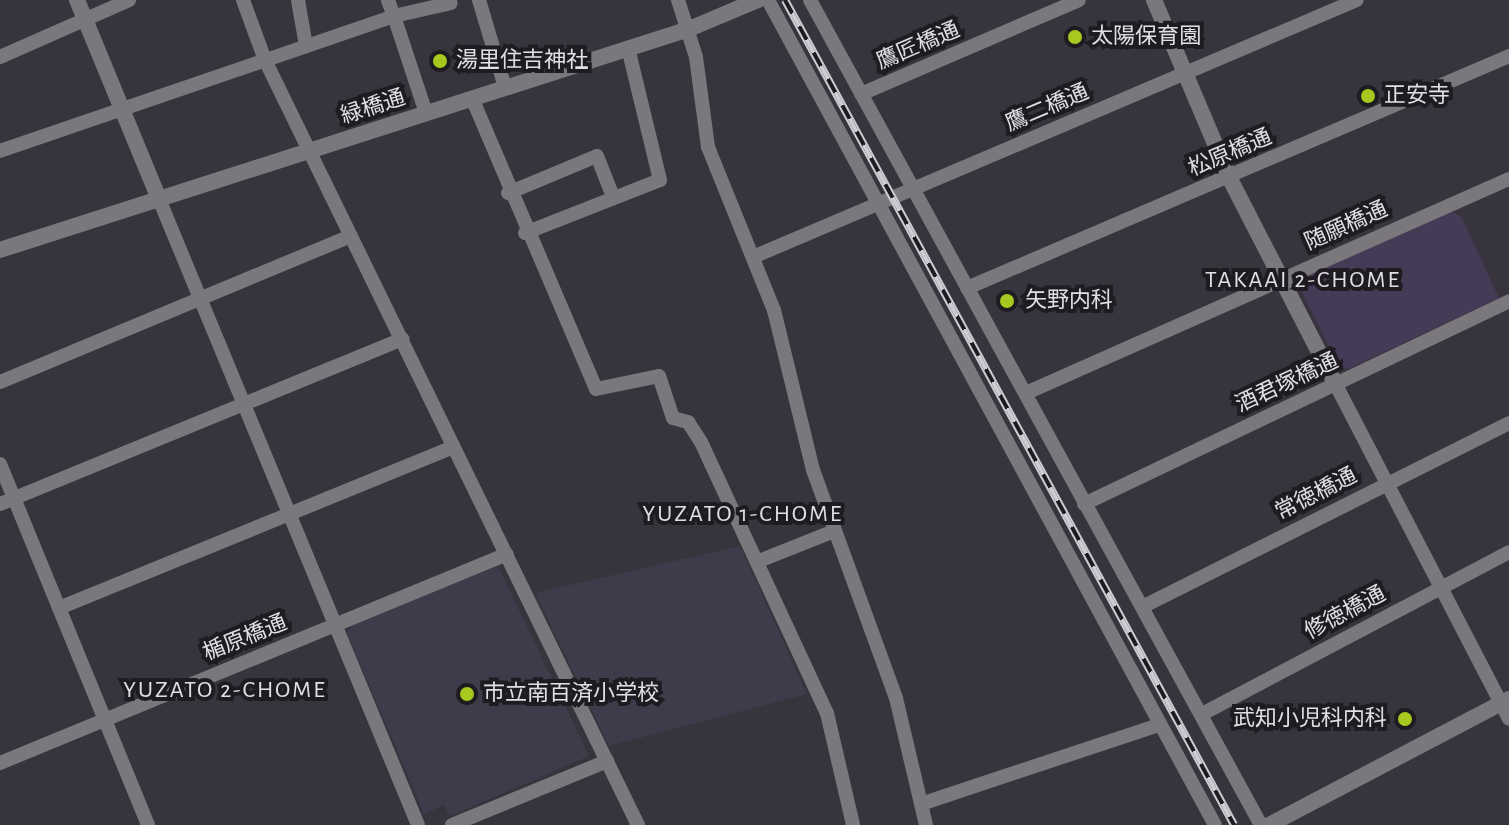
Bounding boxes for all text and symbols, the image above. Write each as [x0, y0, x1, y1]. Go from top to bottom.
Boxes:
street label: 鷹匠橋通 [872, 17, 964, 75]
place label: 太陽保育園 [1091, 24, 1201, 50]
marker: 太陽保育園 [1066, 28, 1084, 46]
place label: 湯里住吉神社 [456, 48, 588, 74]
marker: 湯里住吉神社 [431, 52, 449, 70]
street label: 鷹二橋通 [1001, 79, 1093, 137]
place label: 正安寺 [1384, 83, 1450, 109]
street label: 緑橋通 [338, 84, 408, 130]
marker: 正安寺 [1359, 87, 1377, 105]
street label: 松原橋通 [1184, 124, 1276, 182]
street label: 随願橋通 [1300, 196, 1392, 256]
district label: TAKAAI 2-CHOME [1205, 267, 1401, 295]
place label: 矢野内科 [1025, 288, 1113, 314]
marker: 矢野内科 [996, 290, 1018, 312]
street label: 酒君塚橋通 [1232, 348, 1342, 418]
street label: 常徳橋通 [1271, 462, 1361, 526]
district label: YUZATO 1-CHOME [643, 501, 843, 529]
street label: 修徳橋通 [1300, 581, 1390, 645]
street label: 楯原橋通 [199, 609, 291, 667]
district label: YUZATO 2-CHOME [123, 677, 327, 705]
place label: 市立南百済小学校 [483, 681, 659, 707]
marker: 市立南百済小学校 [458, 685, 476, 703]
place label: 武知小児科内科 [1233, 706, 1387, 732]
marker: 武知小児科内科 [1394, 708, 1416, 730]

